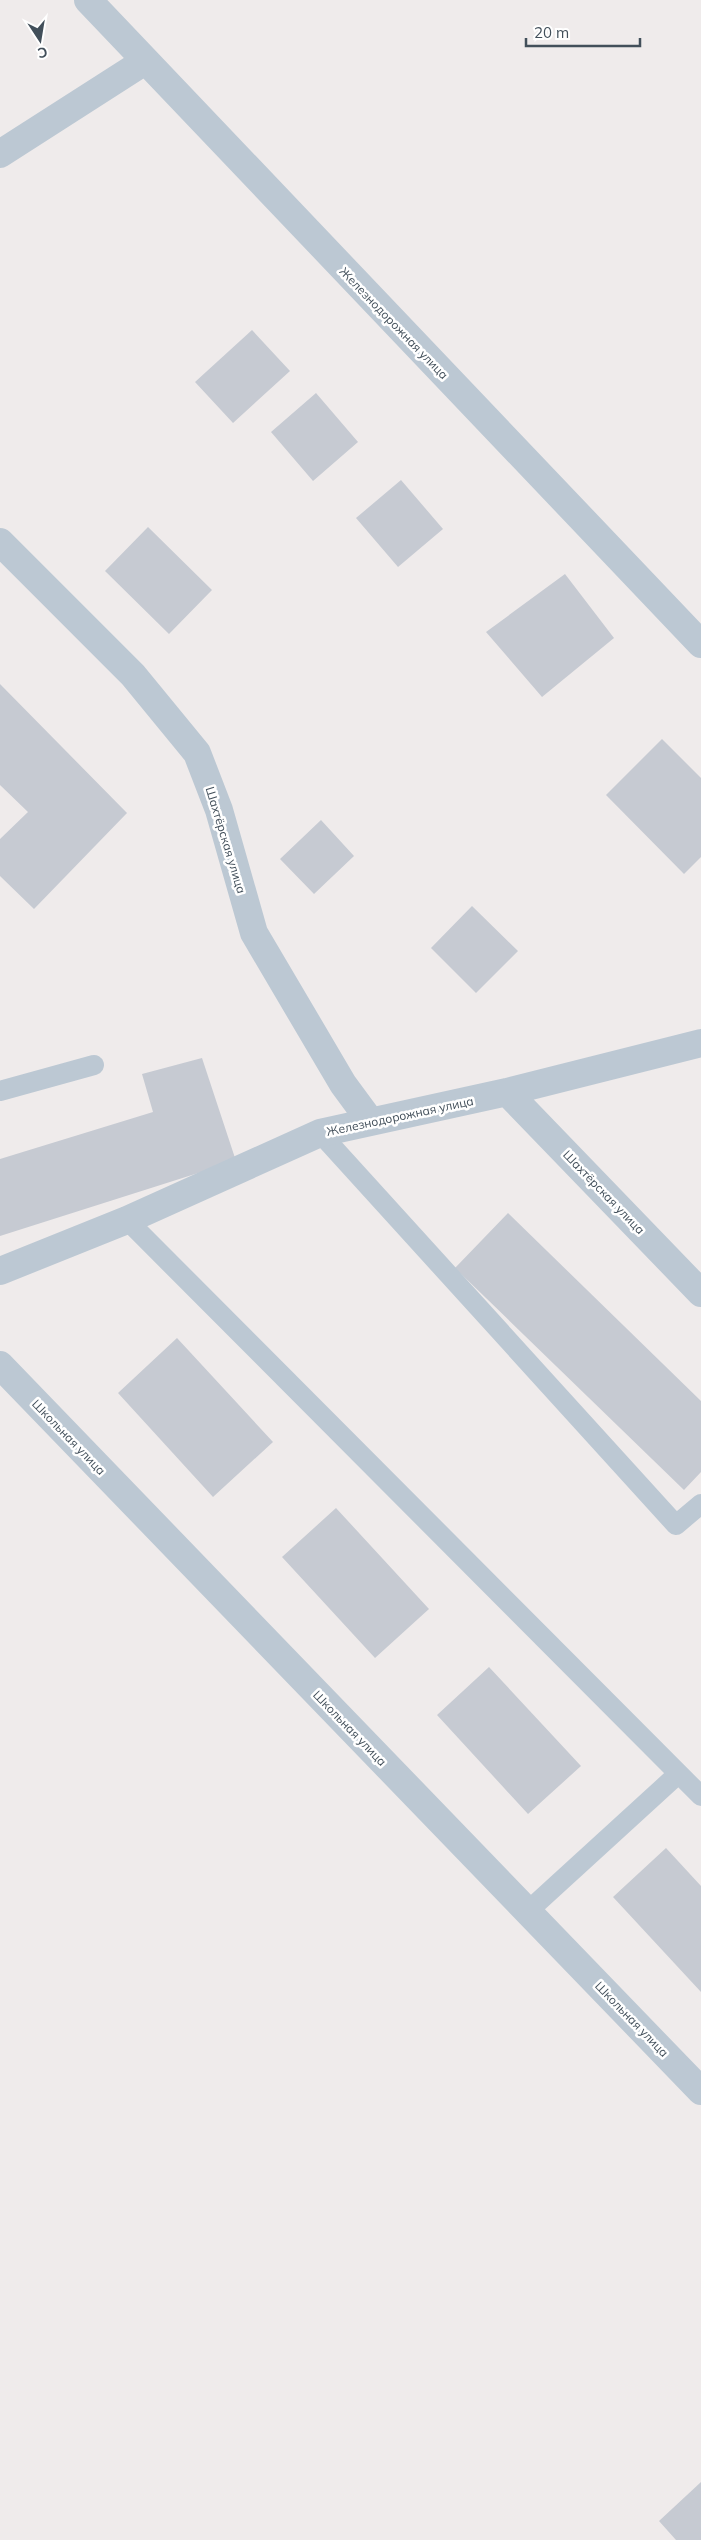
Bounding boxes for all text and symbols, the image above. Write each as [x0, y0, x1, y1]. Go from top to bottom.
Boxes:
north arrow [15, 15, 65, 65]
scale bar [526, 15, 640, 47]
text: 20 m [534, 23, 569, 42]
text: С [36, 43, 49, 63]
street label: Железнодорожная улица [337, 264, 451, 382]
street label: Шахтёрская улица [203, 785, 249, 895]
street label: Железнодорожная улица [325, 1093, 475, 1139]
street label: Шахтёрская улица [560, 1147, 648, 1237]
street label: Школьная улица [29, 1396, 109, 1478]
street label: Школьная улица [310, 1687, 390, 1769]
street label: Школьная улица [592, 1978, 672, 2060]

